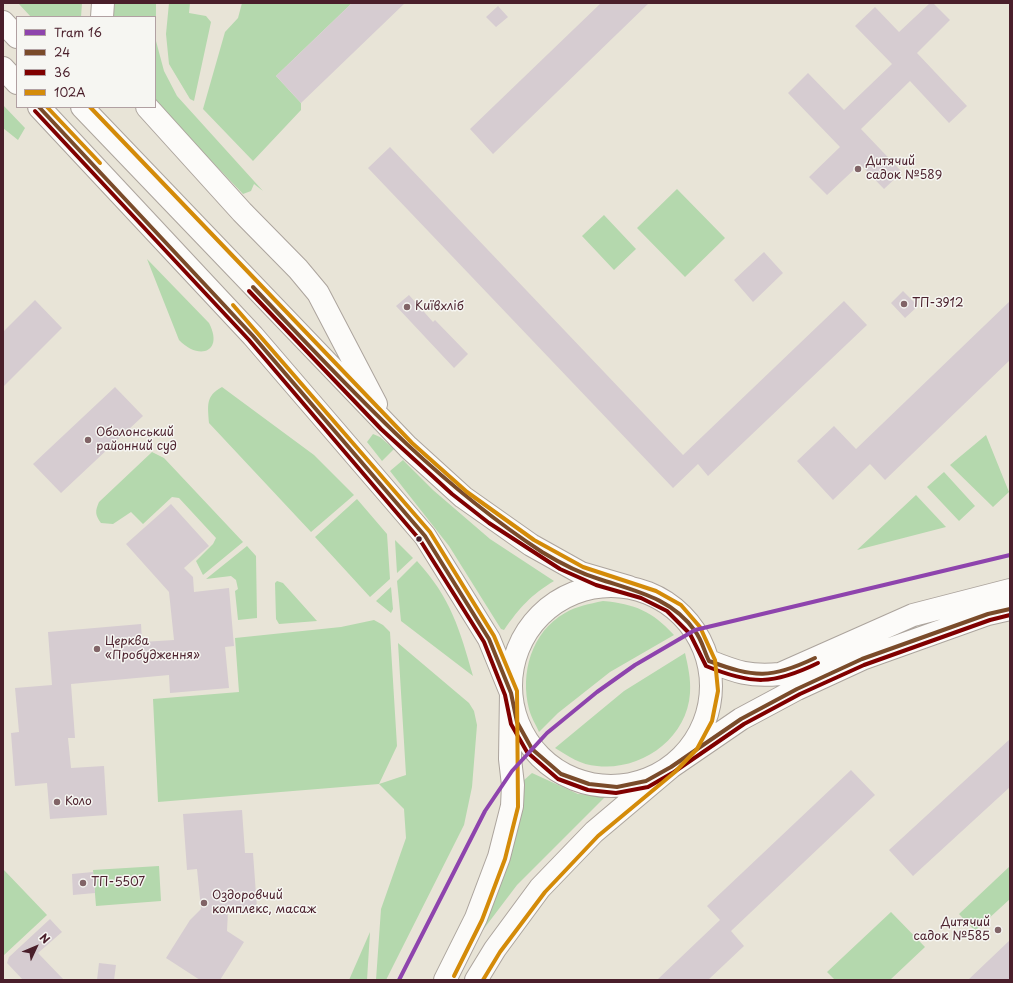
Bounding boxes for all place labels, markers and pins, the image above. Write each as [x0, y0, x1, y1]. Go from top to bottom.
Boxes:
place label: Дитячий садок №589 [866, 155, 942, 183]
marker: Дитячий садок №589 [853, 164, 863, 174]
place label: ТП-3912 [912, 297, 963, 311]
marker: ТП-3912 [899, 299, 909, 309]
place label: Київхліб [415, 300, 464, 314]
marker: Київхліб [402, 302, 412, 312]
place label: Оболонський районний суд [96, 426, 177, 454]
marker: Оболонський районний суд [83, 435, 93, 445]
unlabelled marker [414, 534, 424, 544]
place label: Церква «Пробудження» [105, 635, 200, 663]
marker: Церква «Пробудження» [92, 644, 102, 654]
place label: Коло [65, 795, 92, 809]
marker: Коло [52, 797, 62, 807]
place label: ТП-5507 [91, 876, 145, 890]
marker: ТП-5507 [78, 878, 88, 888]
place label: Оздоровчий комплекс, масаж [212, 889, 316, 917]
marker: Оздоровчий комплекс, масаж [199, 898, 209, 908]
place label: Дитячий садок №585 [913, 916, 990, 944]
marker: Дитячий садок №585 [993, 925, 1003, 935]

